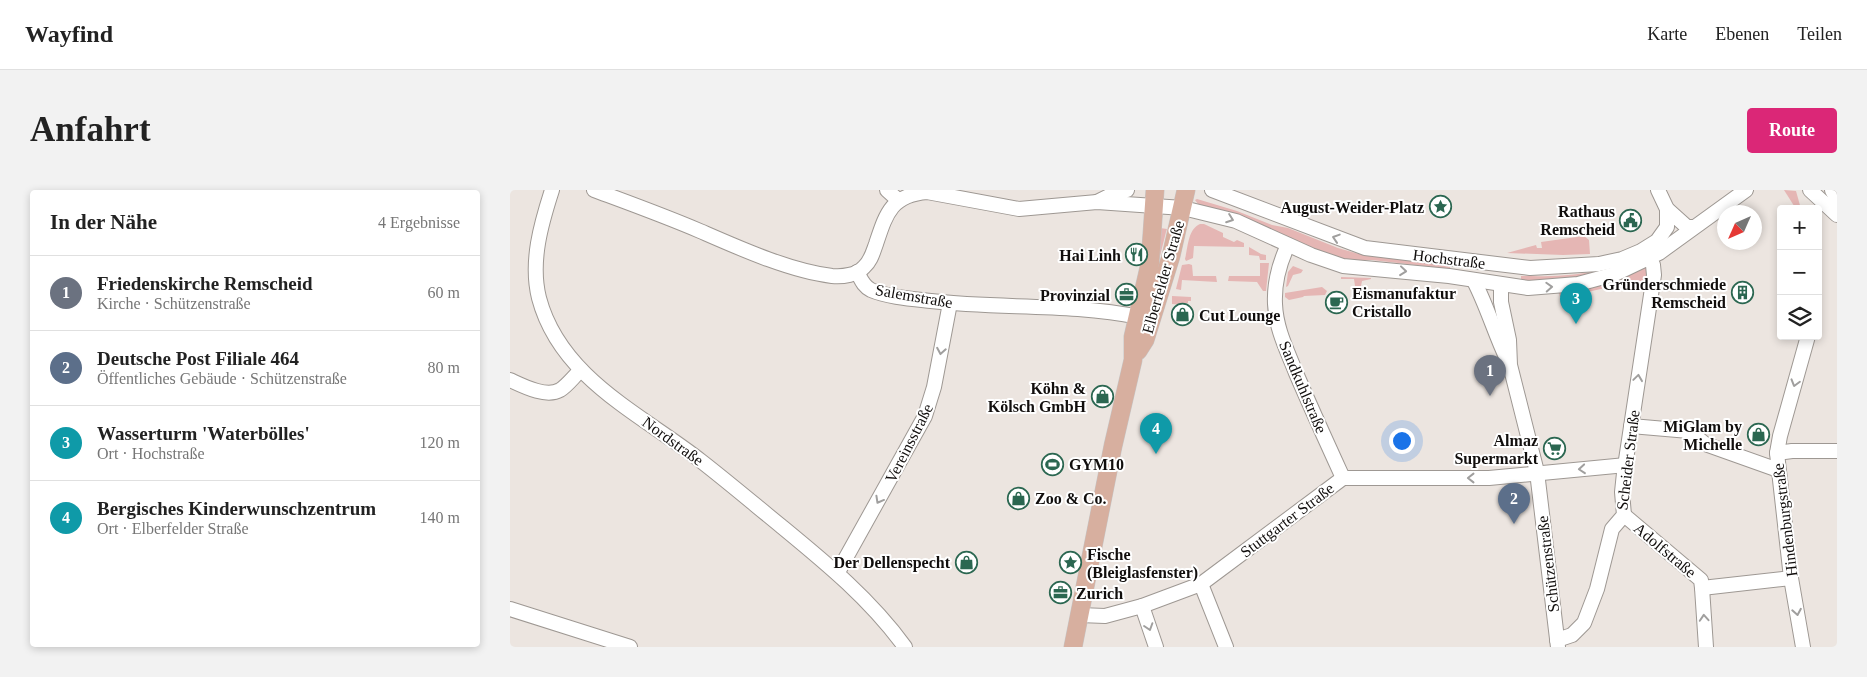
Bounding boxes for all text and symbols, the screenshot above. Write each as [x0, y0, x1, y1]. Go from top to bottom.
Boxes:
text: Wayfind [25, 21, 113, 47]
text: Karte [1647, 24, 1687, 44]
text: Ebenen [1715, 24, 1769, 44]
text: Teilen [1797, 24, 1842, 44]
button: Route [1747, 108, 1837, 153]
text: Anfahrt [30, 110, 151, 149]
place icon: August-Weider-Platz [1428, 195, 1452, 219]
place label: August-Weider-Platz [1281, 199, 1424, 217]
place label: Rathaus Remscheid [1540, 203, 1615, 238]
north arrow [1717, 205, 1762, 250]
map controls [1777, 205, 1822, 340]
button: + [1777, 205, 1822, 250]
public building icon: Rathaus Remscheid [1619, 208, 1643, 232]
text: In der Nähe [50, 210, 157, 234]
text: 4 Ergebnisse [378, 214, 460, 231]
one-way arrow [1225, 214, 1234, 224]
street label: Elberfelder Straße [1139, 219, 1187, 335]
one-way arrow [1332, 234, 1340, 244]
restaurant icon: Hai Linh [1125, 243, 1149, 267]
street label: Hochstraße [1412, 246, 1486, 272]
place label: Hai Linh [1059, 247, 1121, 264]
button: − [1777, 250, 1822, 295]
one-way arrow [1400, 265, 1408, 276]
text: Friedenskirche Remscheid [97, 273, 313, 294]
place label: Gründerschmiede Remscheid [1602, 276, 1726, 311]
street label: Salemstraße [874, 281, 954, 311]
building icon: Gründerschmiede Remscheid [1730, 281, 1754, 305]
one-way arrow [1546, 282, 1554, 293]
office icon: Provinzial [1114, 283, 1138, 307]
pin: 3 [1560, 283, 1592, 324]
text: 1 [62, 284, 70, 301]
text: 60 m [428, 284, 460, 301]
place label: Eismanufaktur Cristallo [1352, 285, 1456, 320]
place label: Provinzial [1040, 287, 1111, 304]
cafe icon: Eismanufaktur Cristallo [1324, 290, 1348, 314]
text: Kirche · Schützenstraße [97, 295, 251, 312]
button: layers [1777, 295, 1822, 340]
shop icon: Cut Lounge [1171, 303, 1195, 327]
place label: Cut Lounge [1199, 307, 1280, 325]
street label: Sandkuhlstraße [1276, 338, 1330, 436]
one-way arrow [936, 346, 946, 355]
text: Deutsche Post Filiale 464 [97, 348, 299, 369]
pin: 1 [1474, 355, 1506, 396]
text: 2 [62, 359, 70, 376]
text: 80 m [428, 359, 460, 376]
text: Öffentliches Gebäude · Schützenstraße [97, 370, 347, 387]
one-way arrow [1632, 373, 1643, 381]
one-way arrow [1790, 379, 1801, 388]
place label: Köhn & Kölsch GmbH [988, 380, 1087, 415]
shop icon: Köhn & Kölsch GmbH [1090, 385, 1114, 409]
street label: Vereinsstraße [882, 401, 936, 485]
street label: Scheider Straße [1613, 409, 1643, 511]
street label: Nordstraße [639, 413, 707, 469]
pin: 4 [1140, 413, 1172, 454]
place label: MiGlam by Michelle [1663, 418, 1742, 453]
text: Wasserturm 'Waterbölles' [97, 423, 310, 444]
shop icon: MiGlam by Michelle [1746, 423, 1770, 447]
your location [1389, 428, 1415, 454]
place label: Almaz Supermarkt [1454, 432, 1539, 468]
text: 3 [62, 434, 70, 451]
text: 120 m [420, 434, 460, 451]
supermarket icon: Almaz Supermarkt [1542, 437, 1566, 461]
text: Ort · Hochstraße [97, 445, 205, 462]
sports icon: GYM10 [1041, 452, 1065, 476]
place label: GYM10 [1069, 456, 1124, 473]
street label: Hindenburgstraße [1770, 462, 1801, 578]
one-way arrow [1577, 463, 1585, 474]
one-way arrow [1467, 473, 1475, 483]
street label: Stuttgarter Straße [1237, 479, 1338, 561]
pin: 2 [1498, 483, 1530, 524]
shop icon: Zoo & Co. [1007, 486, 1031, 510]
place label: Zoo & Co. [1035, 490, 1107, 507]
one-way arrow [876, 494, 886, 503]
text: Bergisches Kinderwunschzentrum [97, 498, 376, 519]
text: 4 [62, 509, 70, 526]
text: 140 m [420, 509, 460, 526]
street label: Schützenstraße [1534, 515, 1562, 613]
street label: Adolfstraße [1631, 519, 1699, 581]
text: Ort · Elberfelder Straße [97, 520, 248, 537]
place label: Fische (Bleiglasfenster) [1087, 546, 1198, 582]
shop icon: Der Dellenspecht [954, 550, 978, 574]
place icon: Fische (Bleiglasfenster) [1059, 551, 1083, 575]
place label: Der Dellenspecht [833, 554, 951, 572]
office icon: Zurich [1048, 581, 1072, 605]
place label: Zurich [1076, 585, 1123, 602]
one-way arrow [1791, 608, 1801, 616]
one-way arrow [1699, 613, 1710, 621]
one-way arrow [1143, 622, 1153, 630]

